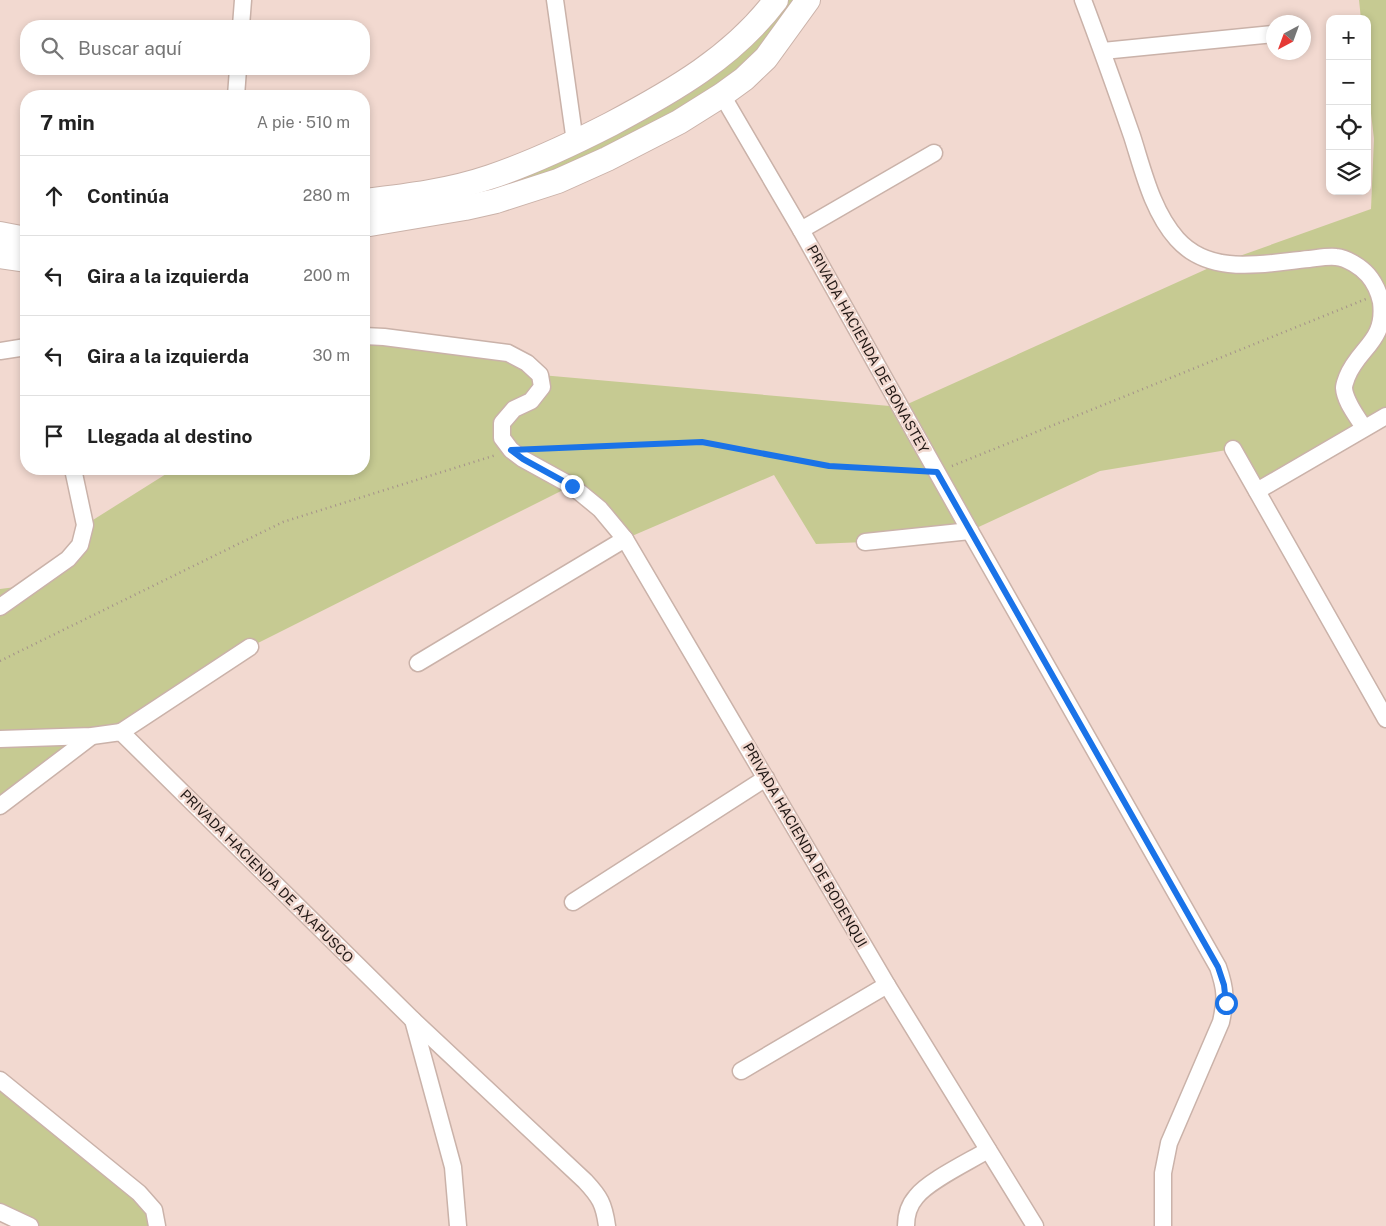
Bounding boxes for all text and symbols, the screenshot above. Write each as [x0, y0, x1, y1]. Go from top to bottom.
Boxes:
north arrow [1266, 15, 1311, 60]
map controls [1326, 15, 1371, 195]
button: + [1326, 15, 1371, 60]
search box [20, 20, 370, 75]
icon: search [38, 34, 66, 62]
text: Buscar aquí [78, 37, 182, 59]
button: − [1326, 60, 1371, 105]
button: locate [1326, 105, 1371, 150]
text: 7 min [40, 110, 95, 135]
text: A pie · 510 m [257, 113, 350, 132]
button: layers [1326, 150, 1371, 195]
icon: ahead [40, 182, 68, 210]
text: Continúa [87, 185, 169, 207]
text: 280 m [303, 186, 350, 205]
street label: PRIVADA HACIENDA DE BONASTEY [804, 242, 932, 456]
icon: left [40, 262, 68, 290]
text: Gira a la izquierda [87, 265, 249, 287]
text: 200 m [303, 266, 350, 285]
icon: left [40, 342, 68, 370]
text: Gira a la izquierda [87, 345, 249, 367]
text: 30 m [313, 346, 350, 365]
icon: arrive [40, 422, 68, 450]
text: Llegada al destino [87, 425, 252, 447]
route end [561, 475, 584, 498]
street label: PRIVADA HACIENDA DE BODENQUI [740, 740, 870, 950]
street label: PRIVADA HACIENDA DE AXAPUSCO [177, 786, 357, 966]
route start [1215, 992, 1238, 1015]

